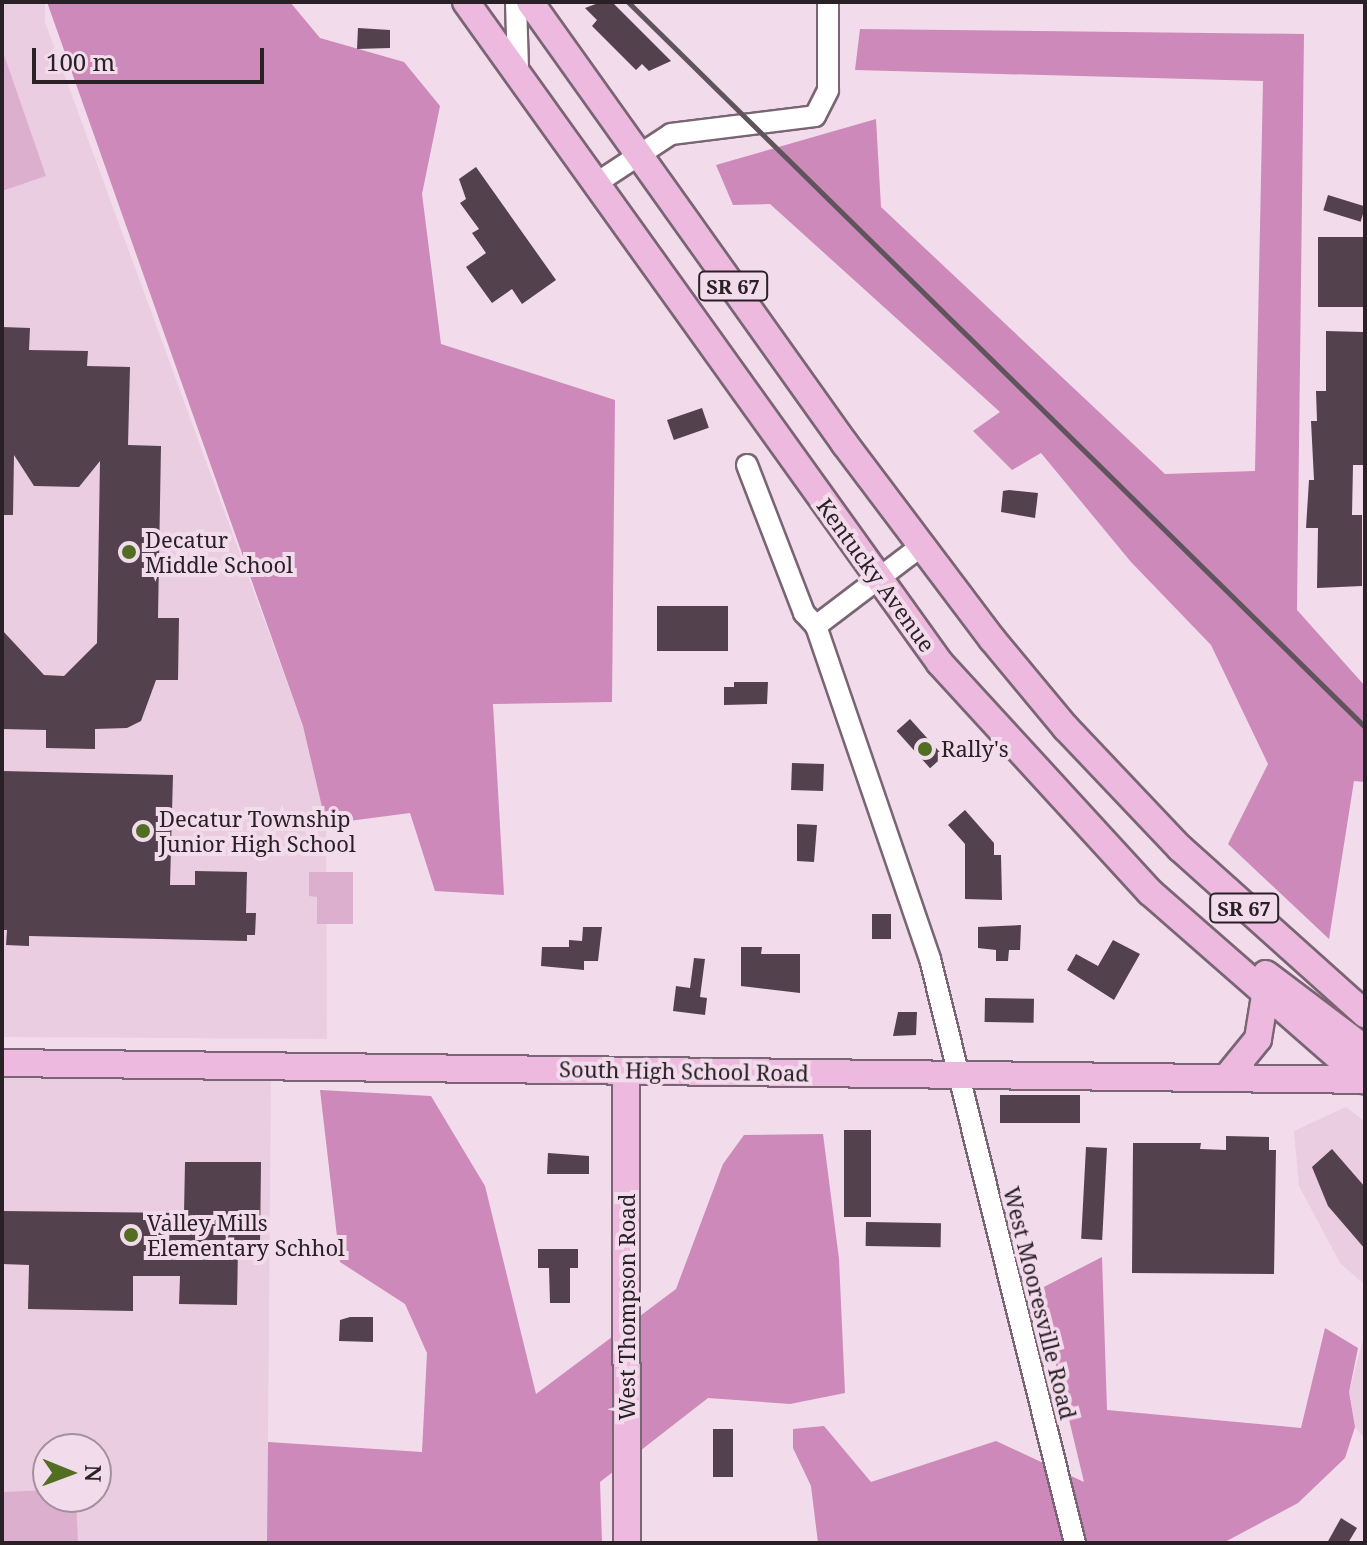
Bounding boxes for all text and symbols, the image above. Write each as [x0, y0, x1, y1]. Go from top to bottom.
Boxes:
scale bar [36, 32, 268, 82]
text: 100 m [46, 45, 115, 78]
road number: SR 67 [697, 270, 769, 302]
street label: Kentucky Avenue [812, 493, 940, 657]
place label: Decatur Middle School [145, 526, 293, 578]
marker: Decatur Middle School [120, 543, 138, 561]
place label: Rally's [941, 736, 1009, 762]
marker: Rally's [916, 740, 934, 758]
place label: Decatur Township Junior High School [159, 805, 356, 856]
marker: Decatur Township Junior High School [134, 822, 152, 840]
road number: SR 67 [1208, 892, 1280, 924]
street label: South High School Road [559, 1056, 809, 1086]
street label: West Mooresville Road [998, 1184, 1082, 1422]
street label: West Thompson Road [614, 1194, 640, 1420]
place label: Valley Mills Elementary Schhol [147, 1209, 345, 1260]
marker: Valley Mills Elementary Schhol [122, 1226, 140, 1244]
north arrow [32, 1433, 112, 1513]
text: N [79, 1464, 109, 1482]

